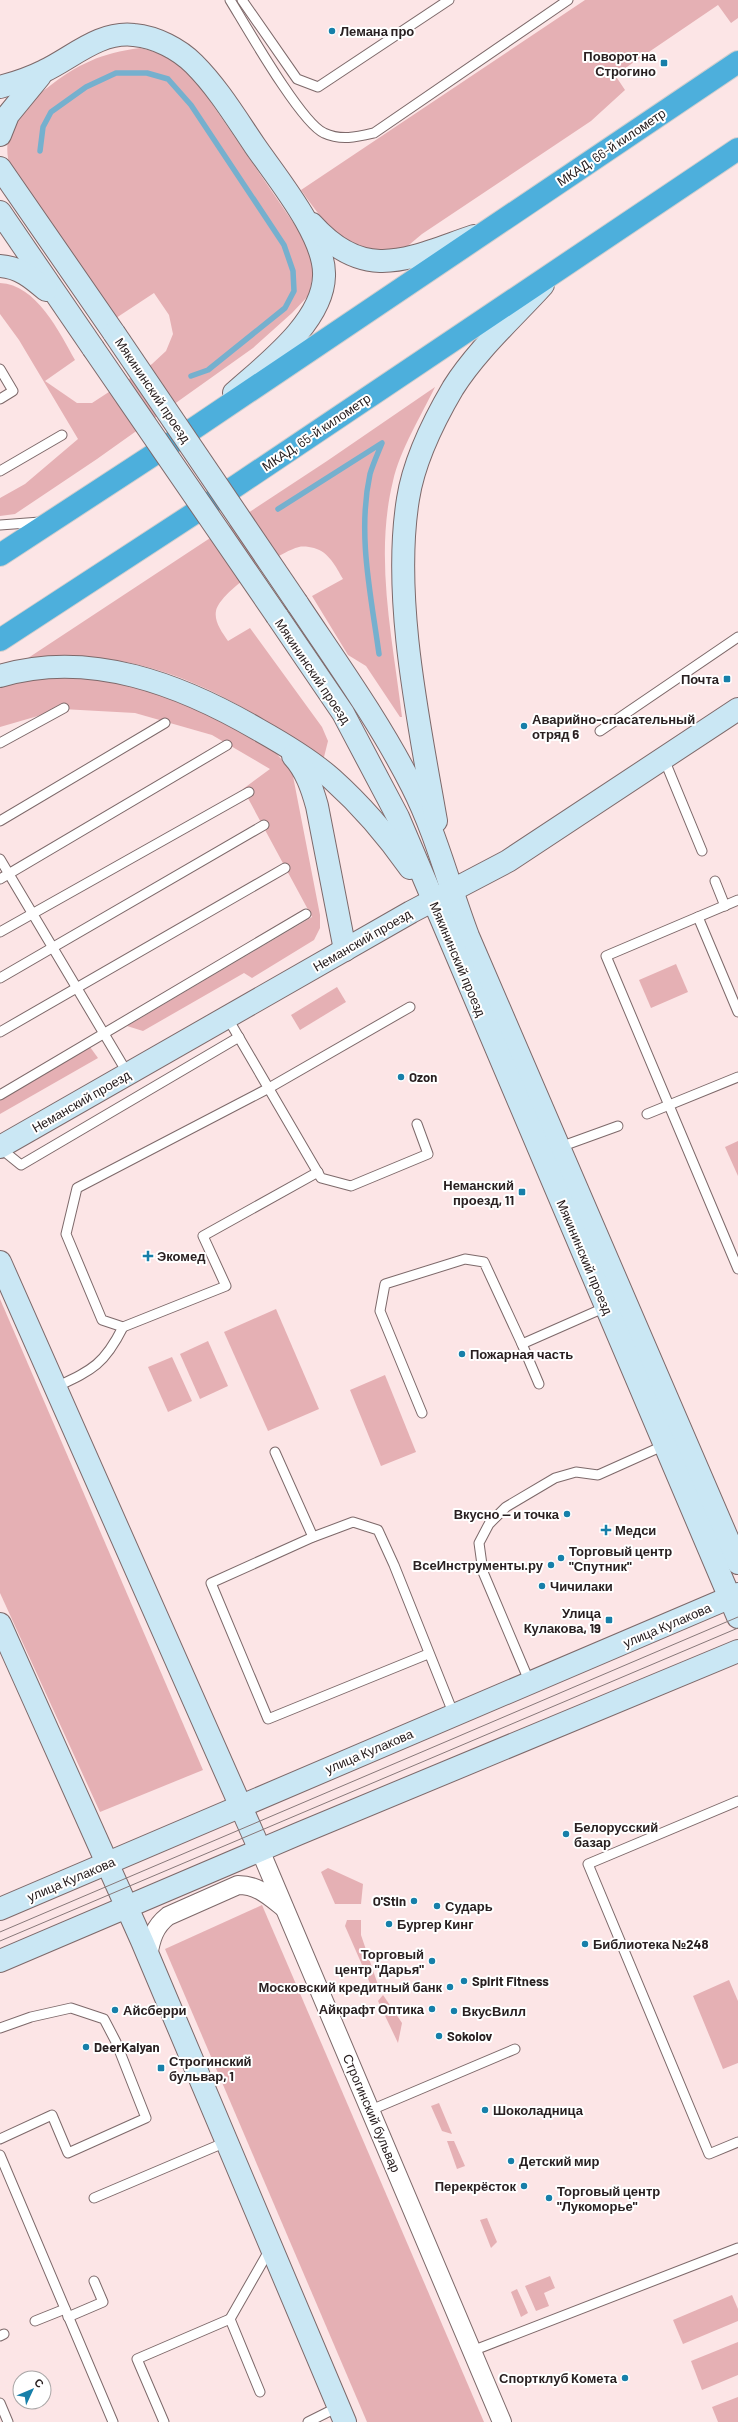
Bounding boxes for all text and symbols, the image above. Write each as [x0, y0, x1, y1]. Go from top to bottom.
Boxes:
place label: Лемана про [340, 23, 414, 39]
marker: Лемана про [327, 26, 337, 36]
place label: Поворот на Строгино [583, 48, 657, 79]
marker: Поворот на Строгино [659, 58, 669, 68]
street label: МКАД, 66-й километр [554, 105, 668, 189]
street label: Мякининский проезд [112, 334, 194, 446]
street label: МКАД, 65-й километр [259, 390, 373, 474]
street label: Мякининский проезд [272, 615, 354, 727]
place label: Почта [681, 671, 720, 687]
marker: Почта [722, 674, 732, 684]
place label: Аварийно-спасательный отряд 6 [532, 711, 695, 742]
marker: Аварийно-спасательный отряд 6 [519, 721, 529, 731]
street label: Мякининский проезд [427, 899, 490, 1019]
street label: Неманский проезд [310, 905, 414, 975]
street label: Неманский проезд [29, 1066, 133, 1136]
place label: Ozon [409, 1069, 437, 1085]
marker: Ozon [396, 1072, 406, 1082]
place label: Неманский проезд, 11 [443, 1177, 514, 1208]
marker: Неманский проезд, 11 [517, 1187, 527, 1197]
street label: Мякининский проезд [554, 1197, 617, 1317]
place label: Экомед [157, 1248, 206, 1264]
marker: Экомед [142, 1250, 154, 1262]
place label: Пожарная часть [470, 1346, 573, 1362]
marker: Пожарная часть [457, 1349, 467, 1359]
place label: Вкусно — и точка [454, 1506, 560, 1522]
marker: Вкусно — и точка [562, 1509, 572, 1519]
place label: Медси [615, 1522, 656, 1538]
marker: Медси [600, 1524, 612, 1536]
place label: Торговый центр "Спутник" [569, 1543, 672, 1574]
marker: Торговый центр "Спутник" [556, 1553, 566, 1563]
place label: ВсеИнструменты.ру [413, 1557, 544, 1573]
marker: ВсеИнструменты.ру [546, 1560, 556, 1570]
place label: Чичилаки [550, 1578, 613, 1594]
marker: Чичилаки [537, 1581, 547, 1591]
street label: улица Кулакова [621, 1599, 714, 1651]
place label: Улица Кулакова, 19 [524, 1605, 602, 1636]
marker: Улица Кулакова, 19 [604, 1615, 614, 1625]
street label: улица Кулакова [323, 1725, 416, 1777]
place label: Белорусский базар [574, 1819, 658, 1850]
marker: Белорусский базар [561, 1829, 571, 1839]
street label: улица Кулакова [25, 1853, 118, 1905]
place label: O'Stin [373, 1893, 406, 1909]
marker: O'Stin [409, 1896, 419, 1906]
place label: Сударь [445, 1898, 493, 1914]
marker: Сударь [432, 1901, 442, 1911]
place label: Бургер Кинг [397, 1916, 474, 1932]
marker: Бургер Кинг [384, 1919, 394, 1929]
place label: Библиотека №248 [593, 1936, 709, 1952]
marker: Библиотека №248 [580, 1939, 590, 1949]
place label: Торговый центр "Дарья" [335, 1946, 424, 1977]
marker: Торговый центр "Дарья" [427, 1956, 437, 1966]
place label: Spirit Fitness [472, 1973, 549, 1989]
marker: Spirit Fitness [459, 1976, 469, 1986]
place label: Московский кредитный банк [258, 1979, 442, 1995]
marker: Московский кредитный банк [445, 1982, 455, 1992]
place label: Айкрафт Оптика [319, 2001, 425, 2017]
place label: Айсберри [123, 2002, 187, 2018]
place label: ВкусВилл [462, 2003, 526, 2019]
marker: Айкрафт Оптика [427, 2004, 437, 2014]
marker: Айсберри [110, 2005, 120, 2015]
marker: ВкусВилл [449, 2006, 459, 2016]
place label: Sokolov [447, 2028, 493, 2044]
marker: Sokolov [434, 2031, 444, 2041]
place label: DeerKalyan [94, 2039, 160, 2055]
marker: DeerKalyan [81, 2042, 91, 2052]
street label: Строгинский бульвар [340, 2051, 404, 2175]
place label: Строгинский бульвар, 1 [169, 2053, 252, 2084]
marker: Строгинский бульвар, 1 [156, 2063, 166, 2073]
place label: Шоколадница [493, 2102, 584, 2118]
marker: Шоколадница [480, 2105, 490, 2115]
place label: Детский мир [519, 2153, 600, 2169]
marker: Детский мир [506, 2156, 516, 2166]
place label: Перекрёсток [435, 2178, 516, 2194]
marker: Перекрёсток [519, 2181, 529, 2191]
place label: Торговый центр "Лукоморье" [557, 2183, 660, 2214]
marker: Торговый центр "Лукоморье" [544, 2193, 554, 2203]
north arrow [12, 2370, 52, 2410]
place label: Спортклуб Комета [499, 2370, 618, 2386]
marker: Спортклуб Комета [620, 2373, 630, 2383]
text: С [32, 2375, 47, 2390]

